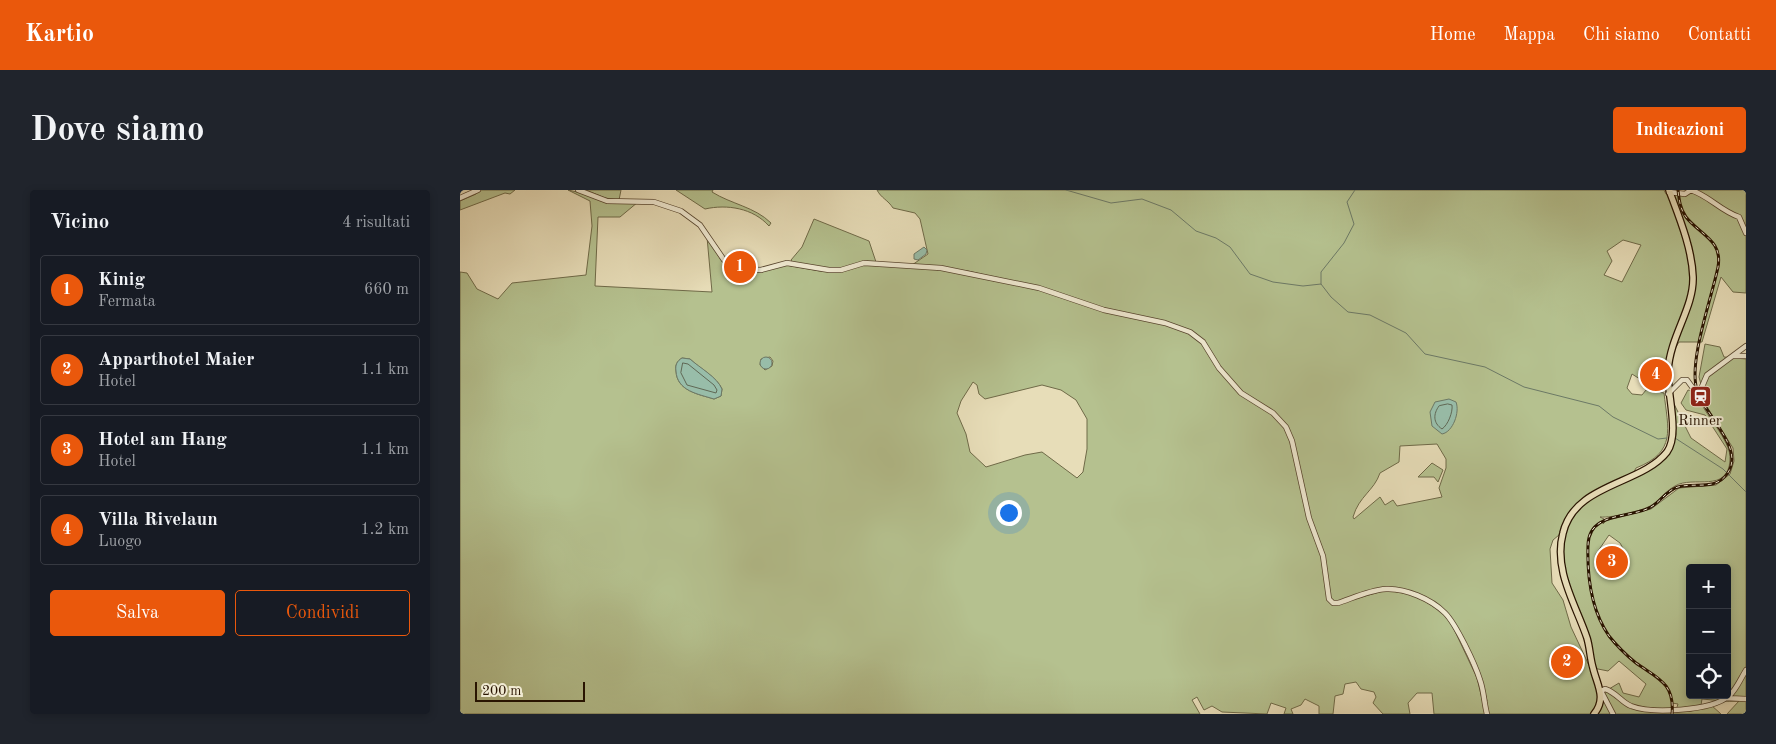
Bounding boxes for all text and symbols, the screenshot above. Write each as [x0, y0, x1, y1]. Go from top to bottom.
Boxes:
text: Kartio [25, 23, 94, 47]
text: Home [1430, 26, 1476, 44]
text: Mappa [1504, 26, 1555, 44]
text: Chi siamo [1583, 26, 1660, 44]
text: Contatti [1688, 26, 1751, 44]
button: Indicazioni [1613, 107, 1746, 153]
text: Dove siamo [30, 113, 205, 148]
text: Vicino [50, 212, 109, 233]
text: 4 risultati [342, 215, 410, 231]
pin: 1 [724, 248, 756, 286]
text: Kinig [98, 271, 145, 290]
text: 1 [62, 282, 72, 298]
text: 660 m [364, 282, 409, 298]
text: Fermata [98, 294, 156, 310]
text: Apparthotel Maier [98, 351, 255, 370]
pin: 4 [1640, 356, 1672, 394]
text: 2 [62, 362, 72, 378]
text: 1.1 km [360, 362, 409, 378]
text: Hotel [98, 374, 136, 390]
station icon: Rinner [1688, 385, 1712, 409]
place label: Rinner [1678, 414, 1722, 429]
text: Hotel am Hang [98, 431, 227, 450]
text: 3 [62, 442, 72, 458]
text: 1.1 km [360, 442, 409, 458]
text: Hotel [98, 454, 136, 470]
your location [996, 500, 1022, 526]
text: Villa Rivelaun [98, 511, 218, 530]
text: 4 [62, 522, 72, 538]
text: 1.2 km [360, 522, 409, 538]
text: Luogo [98, 534, 142, 550]
pin: 3 [1596, 543, 1628, 581]
map controls [1686, 564, 1731, 699]
button: + [1686, 564, 1731, 609]
button: Salva [50, 590, 225, 636]
button: Condividi [235, 590, 410, 636]
button: − [1686, 609, 1731, 654]
pin: 2 [1551, 643, 1583, 681]
button: locate [1686, 654, 1731, 699]
scale bar [475, 679, 585, 702]
text: 200 m [482, 684, 521, 698]

